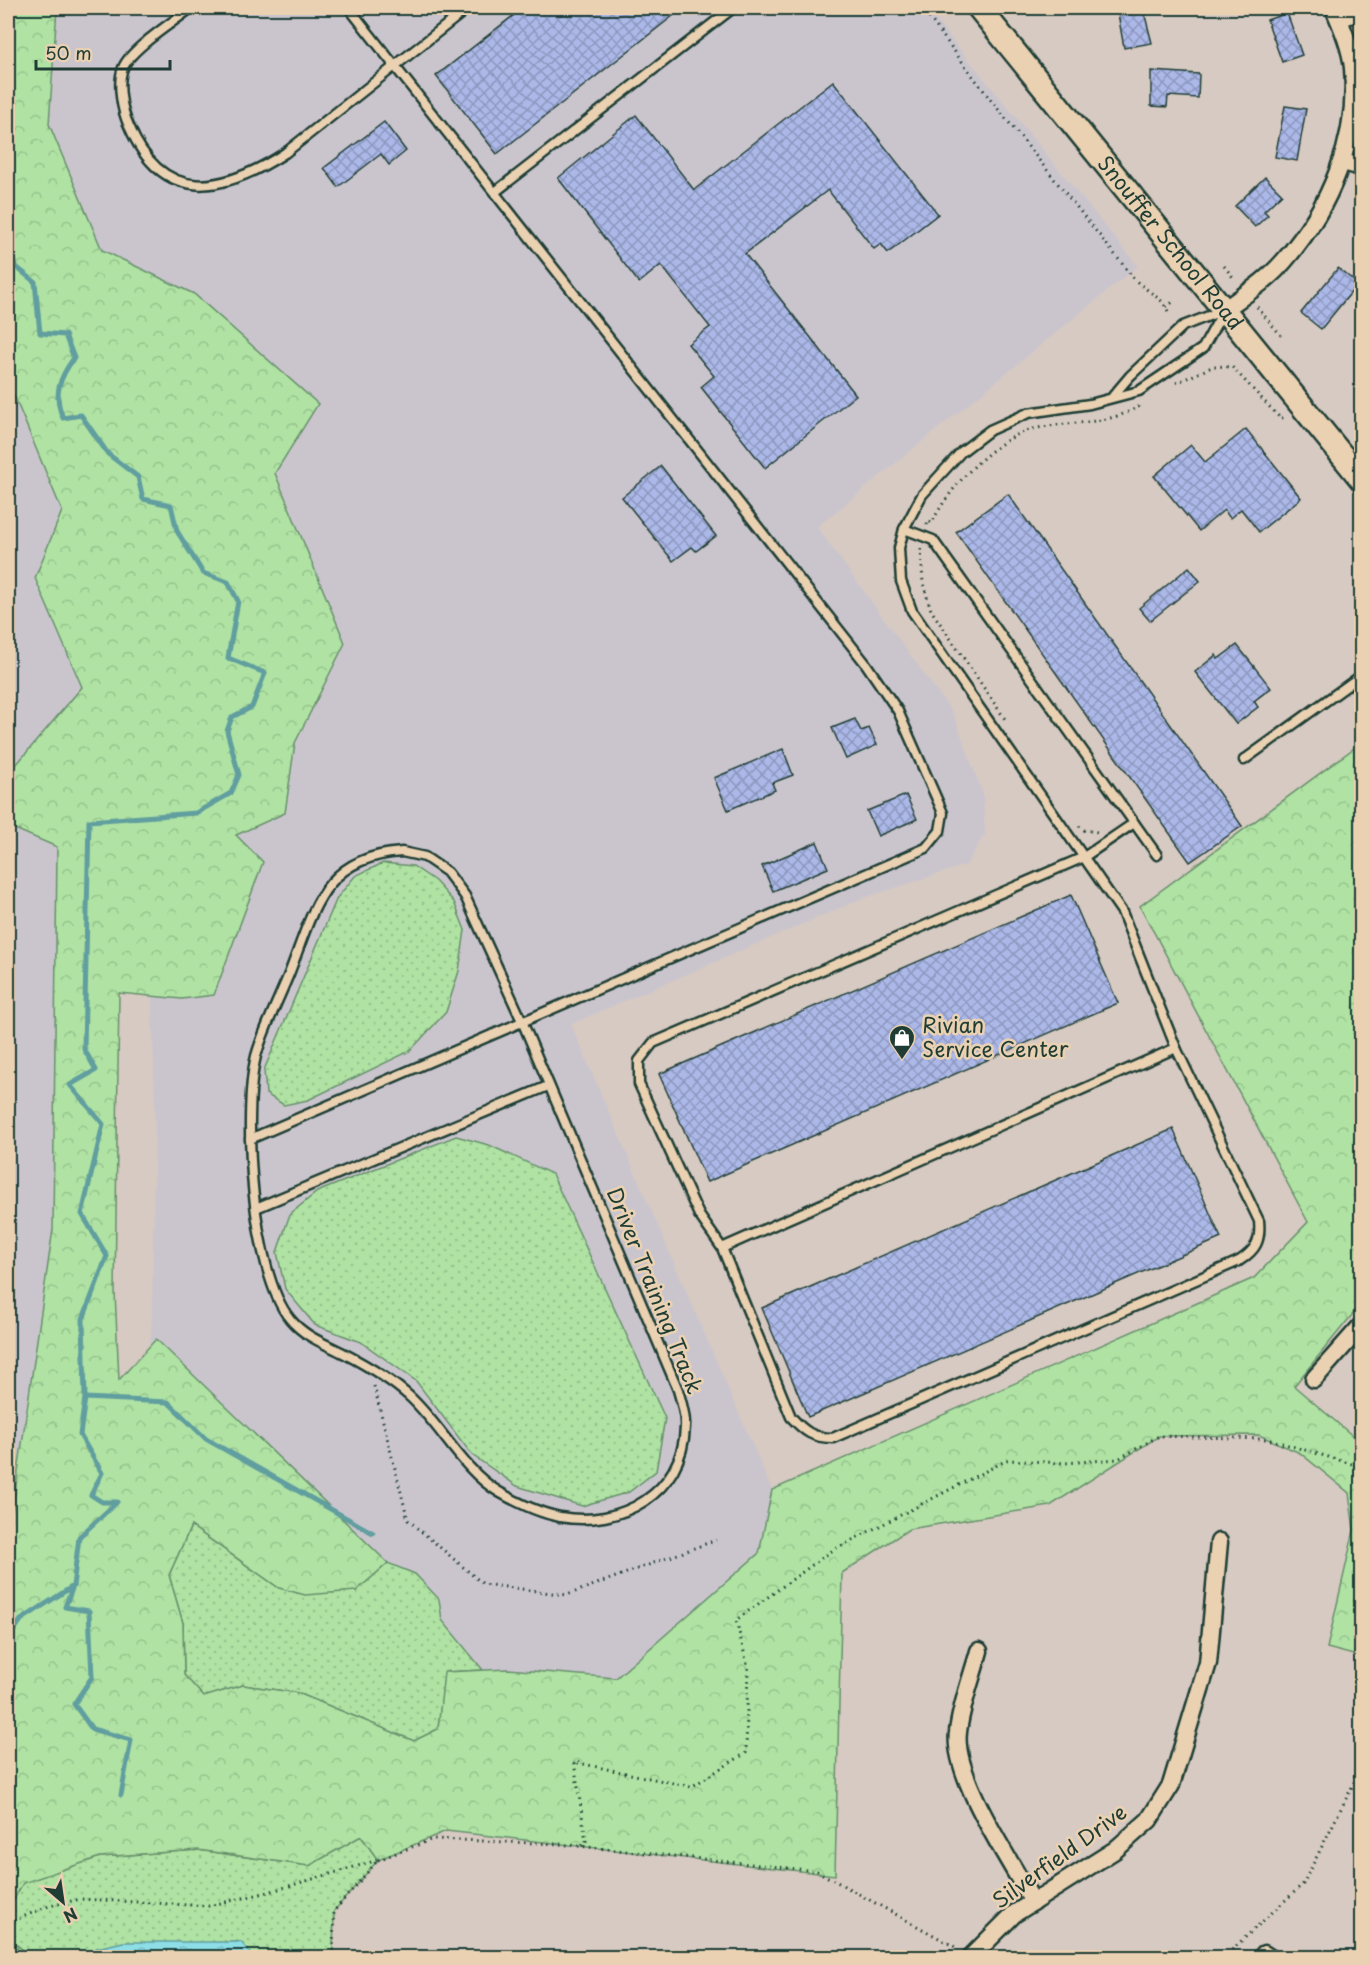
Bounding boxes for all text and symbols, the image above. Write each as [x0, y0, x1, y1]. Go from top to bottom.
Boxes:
scale bar [36, 33, 170, 71]
text: 50 m [45, 39, 92, 66]
street label: Snouffer School Road [1091, 148, 1252, 336]
place label: Rivian Service Center [922, 1008, 1069, 1064]
shop icon: Rivian Service Center [887, 1023, 917, 1061]
street label: Driver Training Track [600, 1182, 712, 1398]
street label: Silverfield Drive [985, 1796, 1133, 1915]
north arrow [33, 1872, 93, 1932]
text: N [59, 1902, 82, 1930]

